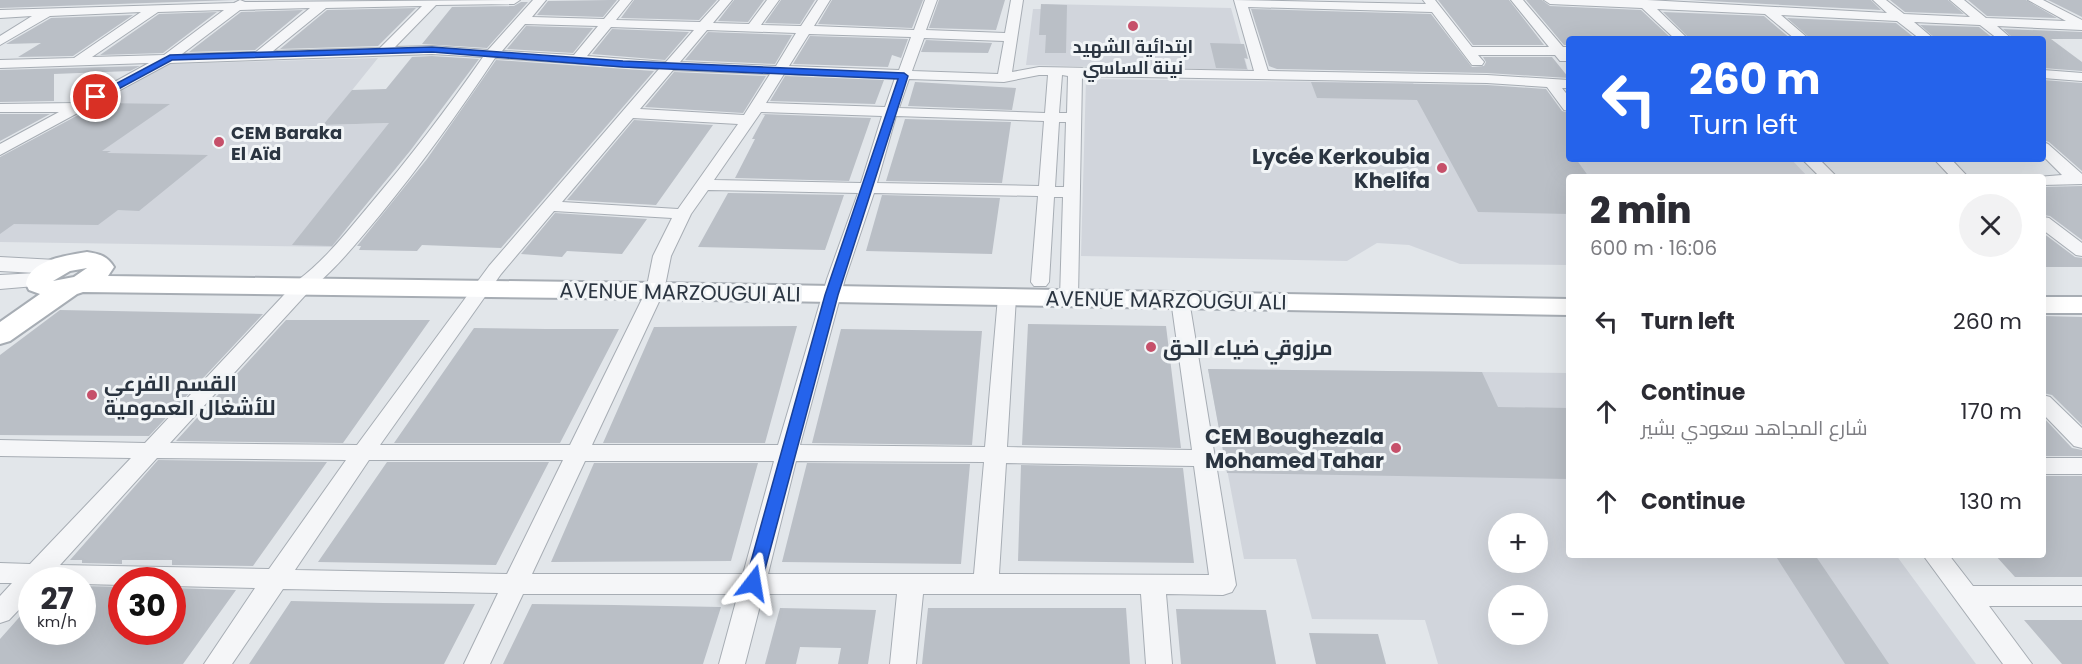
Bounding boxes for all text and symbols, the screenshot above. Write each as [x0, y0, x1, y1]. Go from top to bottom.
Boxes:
marker: ابتدائية الشهيد نينة الساسي [1126, 19, 1140, 33]
place label: ابتدائية الشهيد نينة الساسي [1073, 34, 1193, 82]
text: 260 m [1689, 50, 1821, 109]
icon: left [1590, 60, 1668, 138]
pin [70, 71, 121, 122]
icon: arrive [79, 80, 112, 113]
text: Turn left [1689, 106, 1798, 143]
place label: CEM Baraka El Aïd [231, 120, 342, 166]
marker: CEM Baraka El Aïd [212, 135, 226, 149]
place label: Lycée Kerkoubia Khelifa [1252, 142, 1430, 195]
marker: Lycée Kerkoubia Khelifa [1435, 161, 1449, 175]
text: 2 min [1590, 185, 1692, 236]
button: close [1959, 194, 2022, 257]
text: 600 m · 16:06 [1590, 234, 1717, 262]
street label: AVENUE MARZOUGUI ALI [559, 275, 801, 309]
street label: AVENUE MARZOUGUI ALI [1045, 283, 1287, 317]
icon: left [1590, 305, 1623, 338]
text: Turn left [1641, 306, 1735, 337]
text: 260 m [1953, 306, 2022, 337]
place label: مرزوقي ضياء الحق [1163, 333, 1333, 365]
marker: مرزوقي ضياء الحق [1144, 340, 1158, 354]
place label: القسم الفرعي للأشغال العمومية [104, 369, 276, 422]
text: Continue [1641, 377, 1745, 408]
marker: القسم الفرعي للأشغال العمومية [85, 388, 99, 402]
icon: ahead [1590, 395, 1623, 428]
text: 170 m [1961, 396, 2022, 427]
text: شارع المجاهد سعودي بشير [1641, 414, 1868, 442]
place label: CEM Boughezala Mohamed Tahar [1205, 422, 1384, 475]
marker: CEM Boughezala Mohamed Tahar [1389, 441, 1403, 455]
icon: ahead [1590, 485, 1623, 518]
text: Continue [1641, 486, 1745, 517]
text: 130 m [1960, 486, 2022, 517]
map controls [1488, 513, 1548, 645]
button: + [1488, 513, 1548, 573]
position arrow [721, 551, 785, 615]
speed limit sign: 30 [108, 567, 186, 645]
text: 27 [40, 577, 74, 620]
button: − [1488, 585, 1548, 645]
text: km/h [37, 611, 77, 632]

